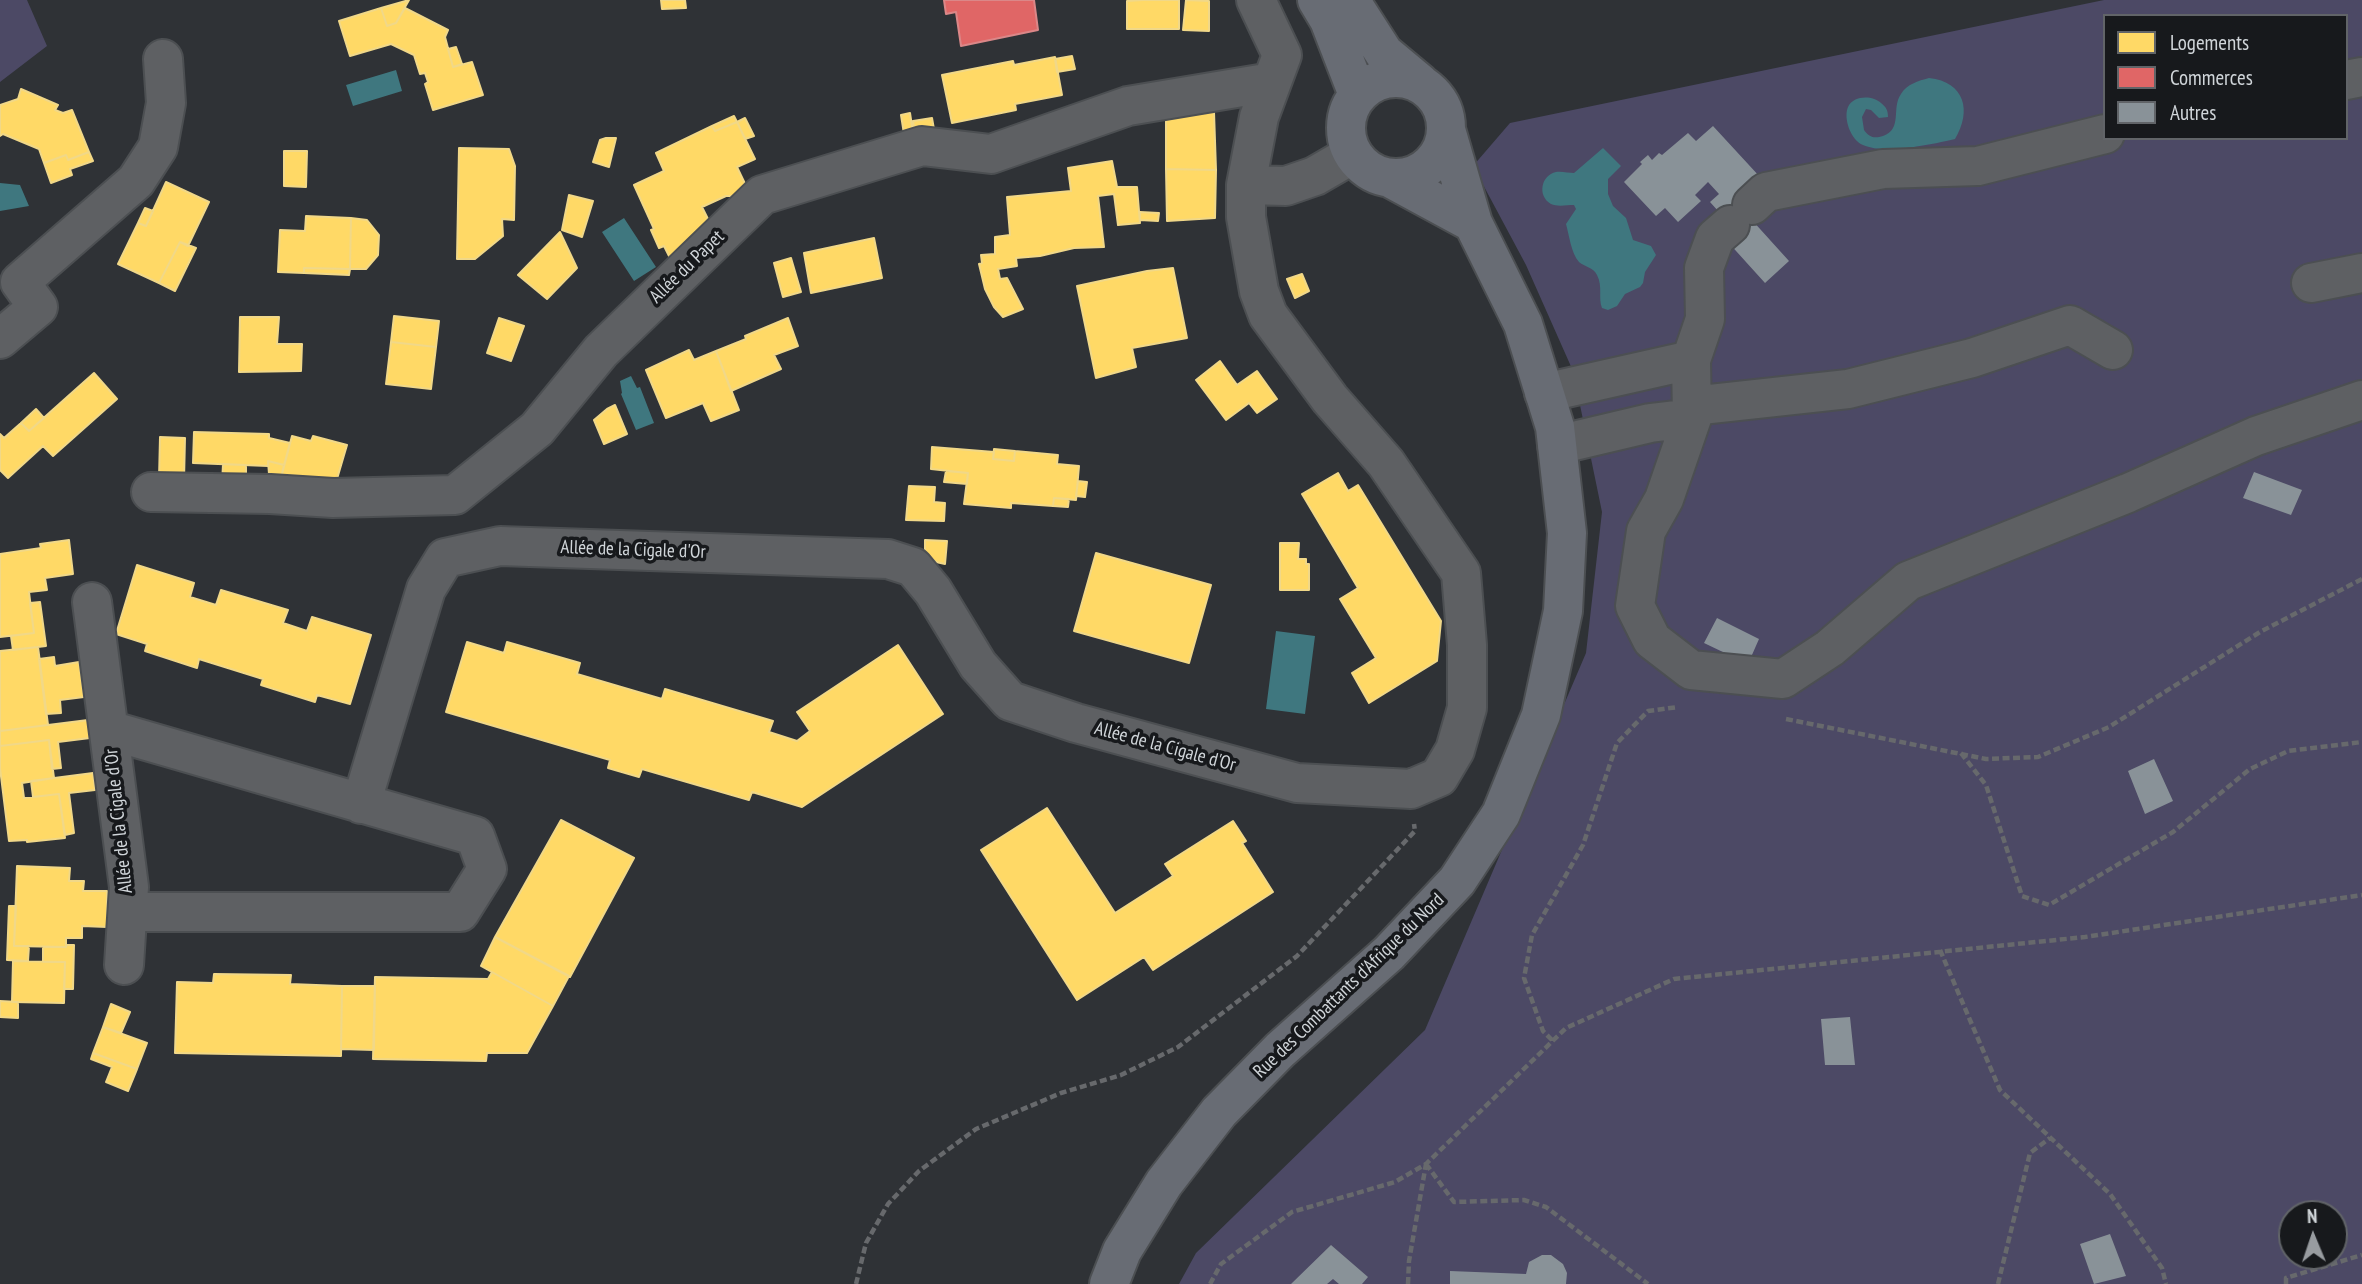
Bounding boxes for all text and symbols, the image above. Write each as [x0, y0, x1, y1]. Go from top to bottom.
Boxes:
legend [2103, 14, 2348, 140]
text: Logements [2170, 29, 2249, 56]
text: Commerces [2170, 64, 2253, 91]
text: Autres [2170, 99, 2216, 126]
street label: Allée du Papet [645, 226, 729, 308]
street label: Allée de la Cigale d'Or [560, 536, 706, 564]
street label: Allée de la Cigale d'Or [1092, 717, 1238, 777]
street label: Allée de la Cigale d'Or [100, 748, 138, 894]
street label: Rue des Combattants d'Afrique du Nord [1249, 889, 1449, 1083]
north arrow [2278, 1200, 2348, 1270]
text: N [2307, 1204, 2318, 1228]

